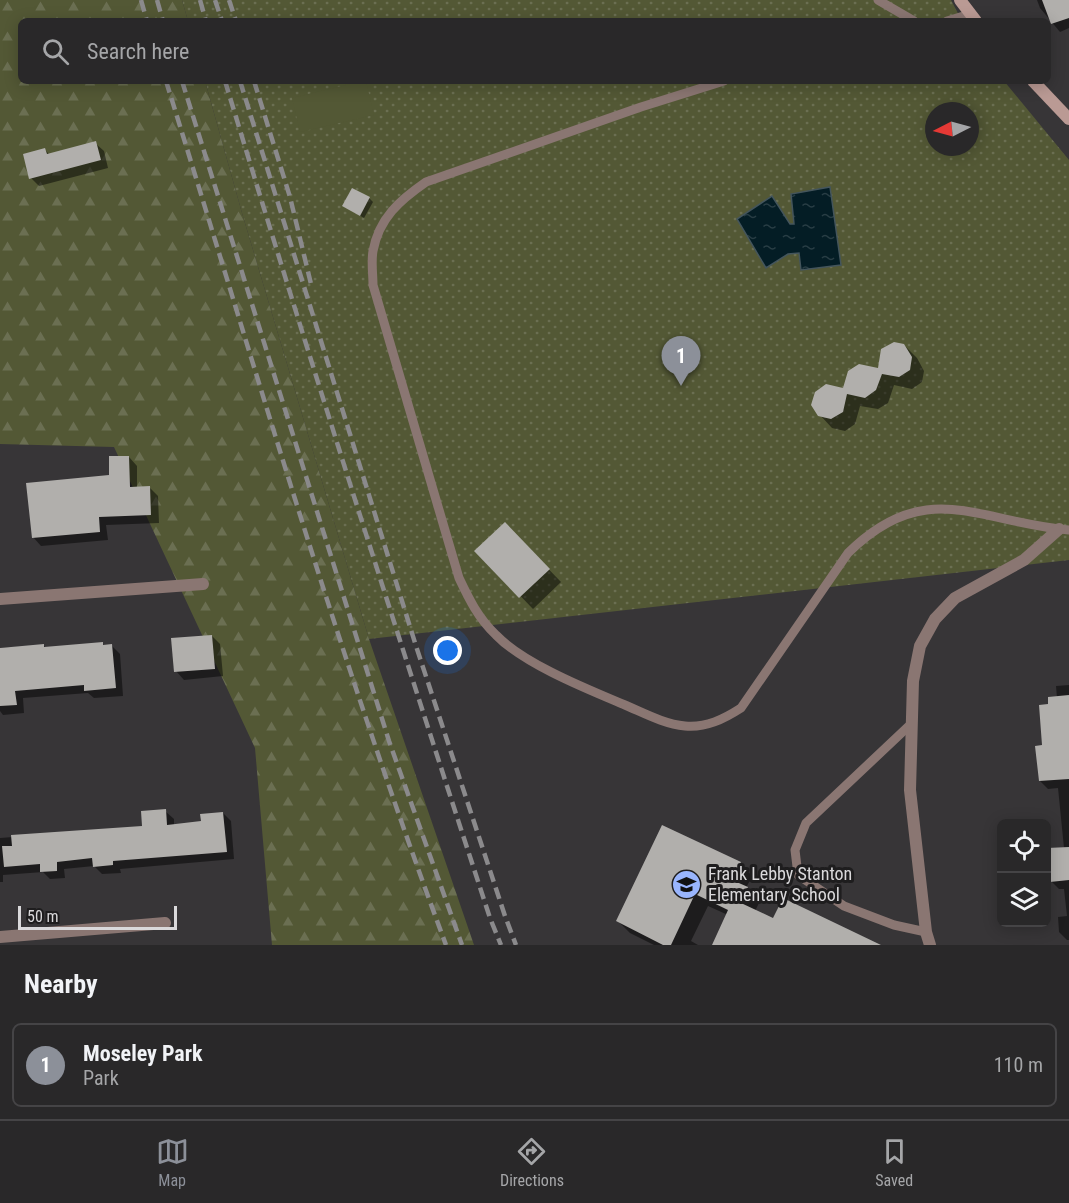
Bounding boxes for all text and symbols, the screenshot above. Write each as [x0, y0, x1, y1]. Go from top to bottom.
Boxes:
search box [18, 18, 1051, 84]
icon: search [39, 35, 72, 68]
text: Search here [87, 39, 189, 64]
north arrow [925, 102, 979, 156]
pin: 1 [662, 336, 700, 386]
your location [433, 636, 462, 665]
map controls [997, 819, 1051, 927]
button: locate [997, 819, 1051, 873]
place label: Frank Lebby Stanton Elementary School [708, 863, 852, 905]
school or university icon: Frank Lebby Stanton Elementary School [671, 868, 703, 900]
button: layers [997, 873, 1051, 927]
scale bar [18, 903, 177, 930]
text: 50 m [27, 907, 59, 926]
text: Nearby [24, 969, 98, 999]
text: Moseley Park [83, 1041, 203, 1066]
text: 1 [40, 1053, 51, 1077]
text: 110 m [994, 1053, 1043, 1077]
text: Park [83, 1066, 119, 1090]
tab: Map [156, 1135, 189, 1190]
tab: Directions [500, 1135, 564, 1190]
tab: Saved [875, 1135, 913, 1190]

